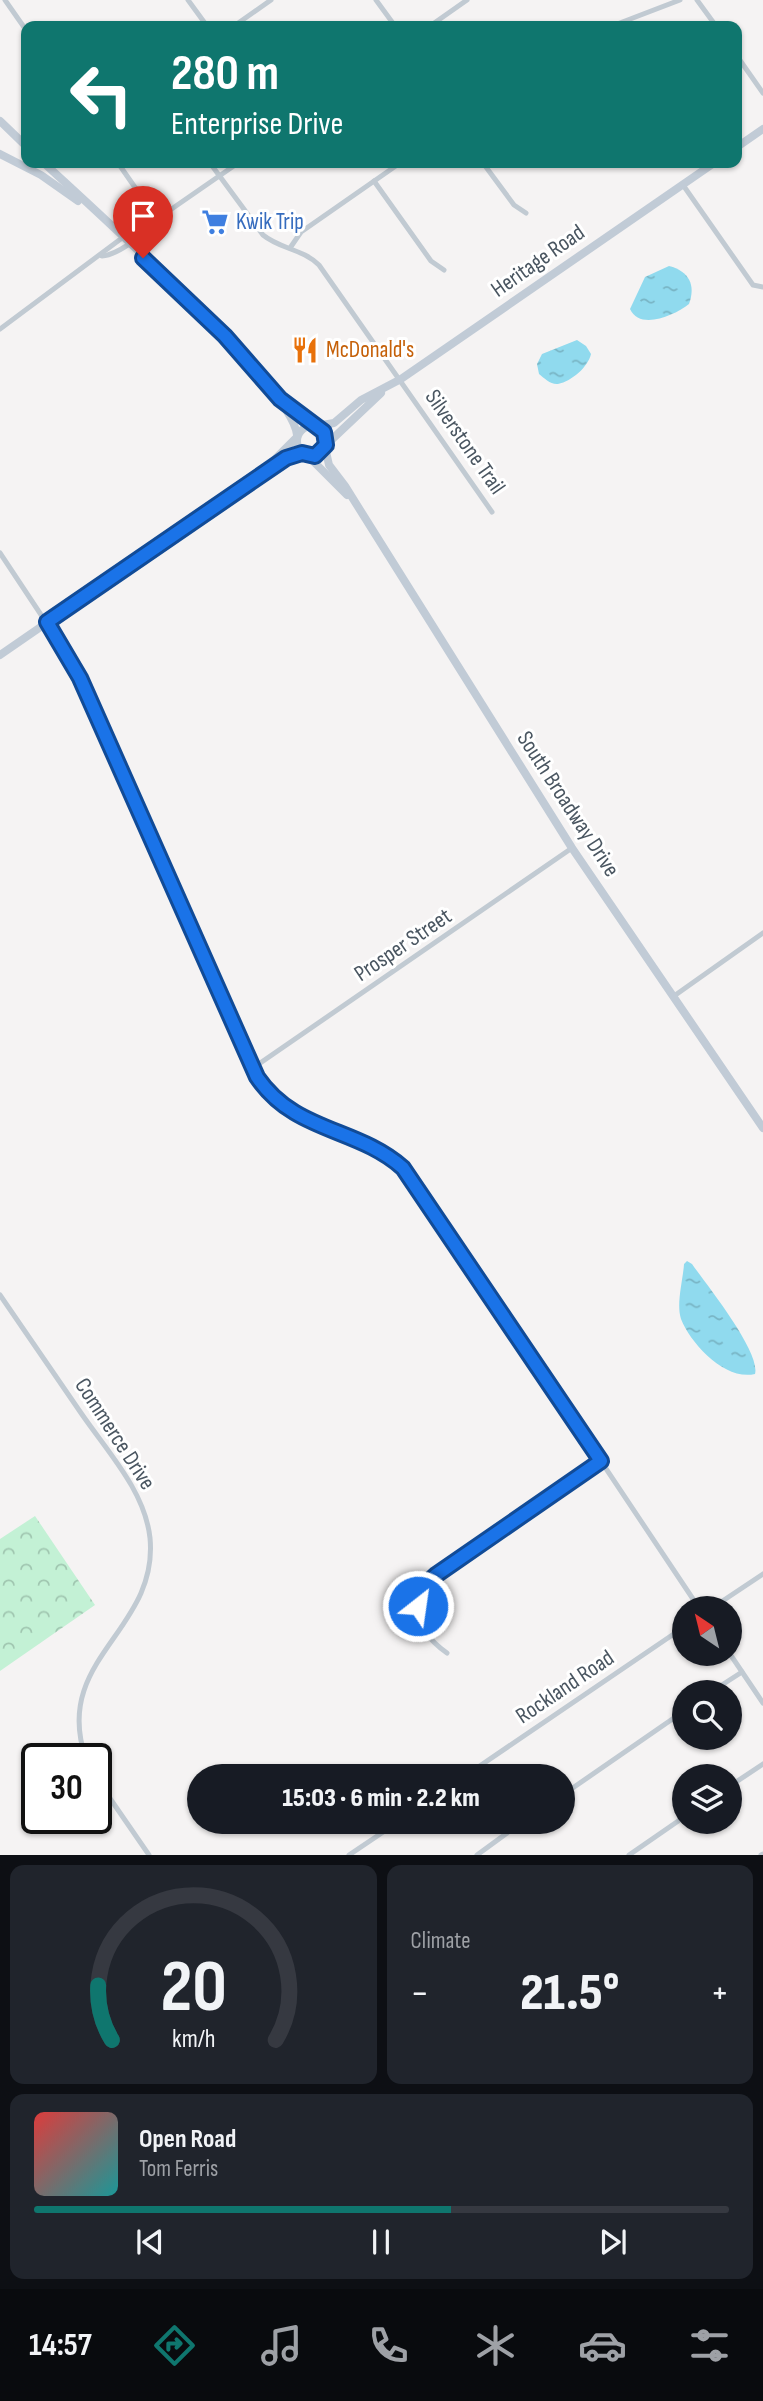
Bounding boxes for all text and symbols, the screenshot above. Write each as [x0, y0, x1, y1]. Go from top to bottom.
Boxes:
text: 280 m [171, 45, 279, 104]
icon: left [56, 49, 147, 140]
text: Enterprise Drive [171, 105, 343, 144]
pin [113, 186, 173, 258]
icon: arrive [124, 197, 162, 235]
supermarket icon: Kwik Trip [200, 207, 230, 237]
place label: Kwik Trip [236, 208, 304, 236]
street label: Heritage Road [486, 219, 590, 303]
restaurant icon: McDonald's [290, 335, 320, 365]
place label: McDonald's [326, 336, 414, 364]
street label: Silverstone Trail [419, 384, 511, 500]
street label: South Broadway Drive [511, 726, 625, 882]
street label: Prosper Street [349, 902, 457, 988]
street label: Commerce Drive [68, 1373, 162, 1495]
position arrow [381, 1569, 455, 1643]
north arrow [672, 1596, 742, 1666]
map controls [672, 1596, 742, 1834]
street label: Rockland Road [511, 1644, 619, 1730]
button: search [672, 1680, 742, 1750]
speed limit sign: 30 [21, 1743, 112, 1834]
button: layers [672, 1764, 742, 1834]
text: 15:03 · 6 min · 2.2 km [282, 1783, 480, 1814]
text: Climate [411, 1927, 470, 1955]
text: 20 [160, 1945, 227, 2033]
text: 21.5° [520, 1962, 619, 2025]
text: − [411, 1971, 429, 2016]
text: + [710, 1971, 729, 2016]
text: km/h [172, 2024, 215, 2055]
text: Open Road [139, 2124, 236, 2155]
text: Tom Ferris [139, 2155, 218, 2183]
icon: previous [131, 2223, 169, 2261]
icon: pause [362, 2223, 400, 2261]
icon: next [594, 2223, 632, 2261]
icon: directions [150, 2321, 199, 2370]
icon: music [257, 2321, 306, 2370]
icon: phone [364, 2321, 413, 2370]
icon: climate [471, 2321, 520, 2370]
icon: car [578, 2321, 627, 2370]
icon: filters [685, 2321, 734, 2370]
text: 14:57 [29, 2326, 92, 2365]

